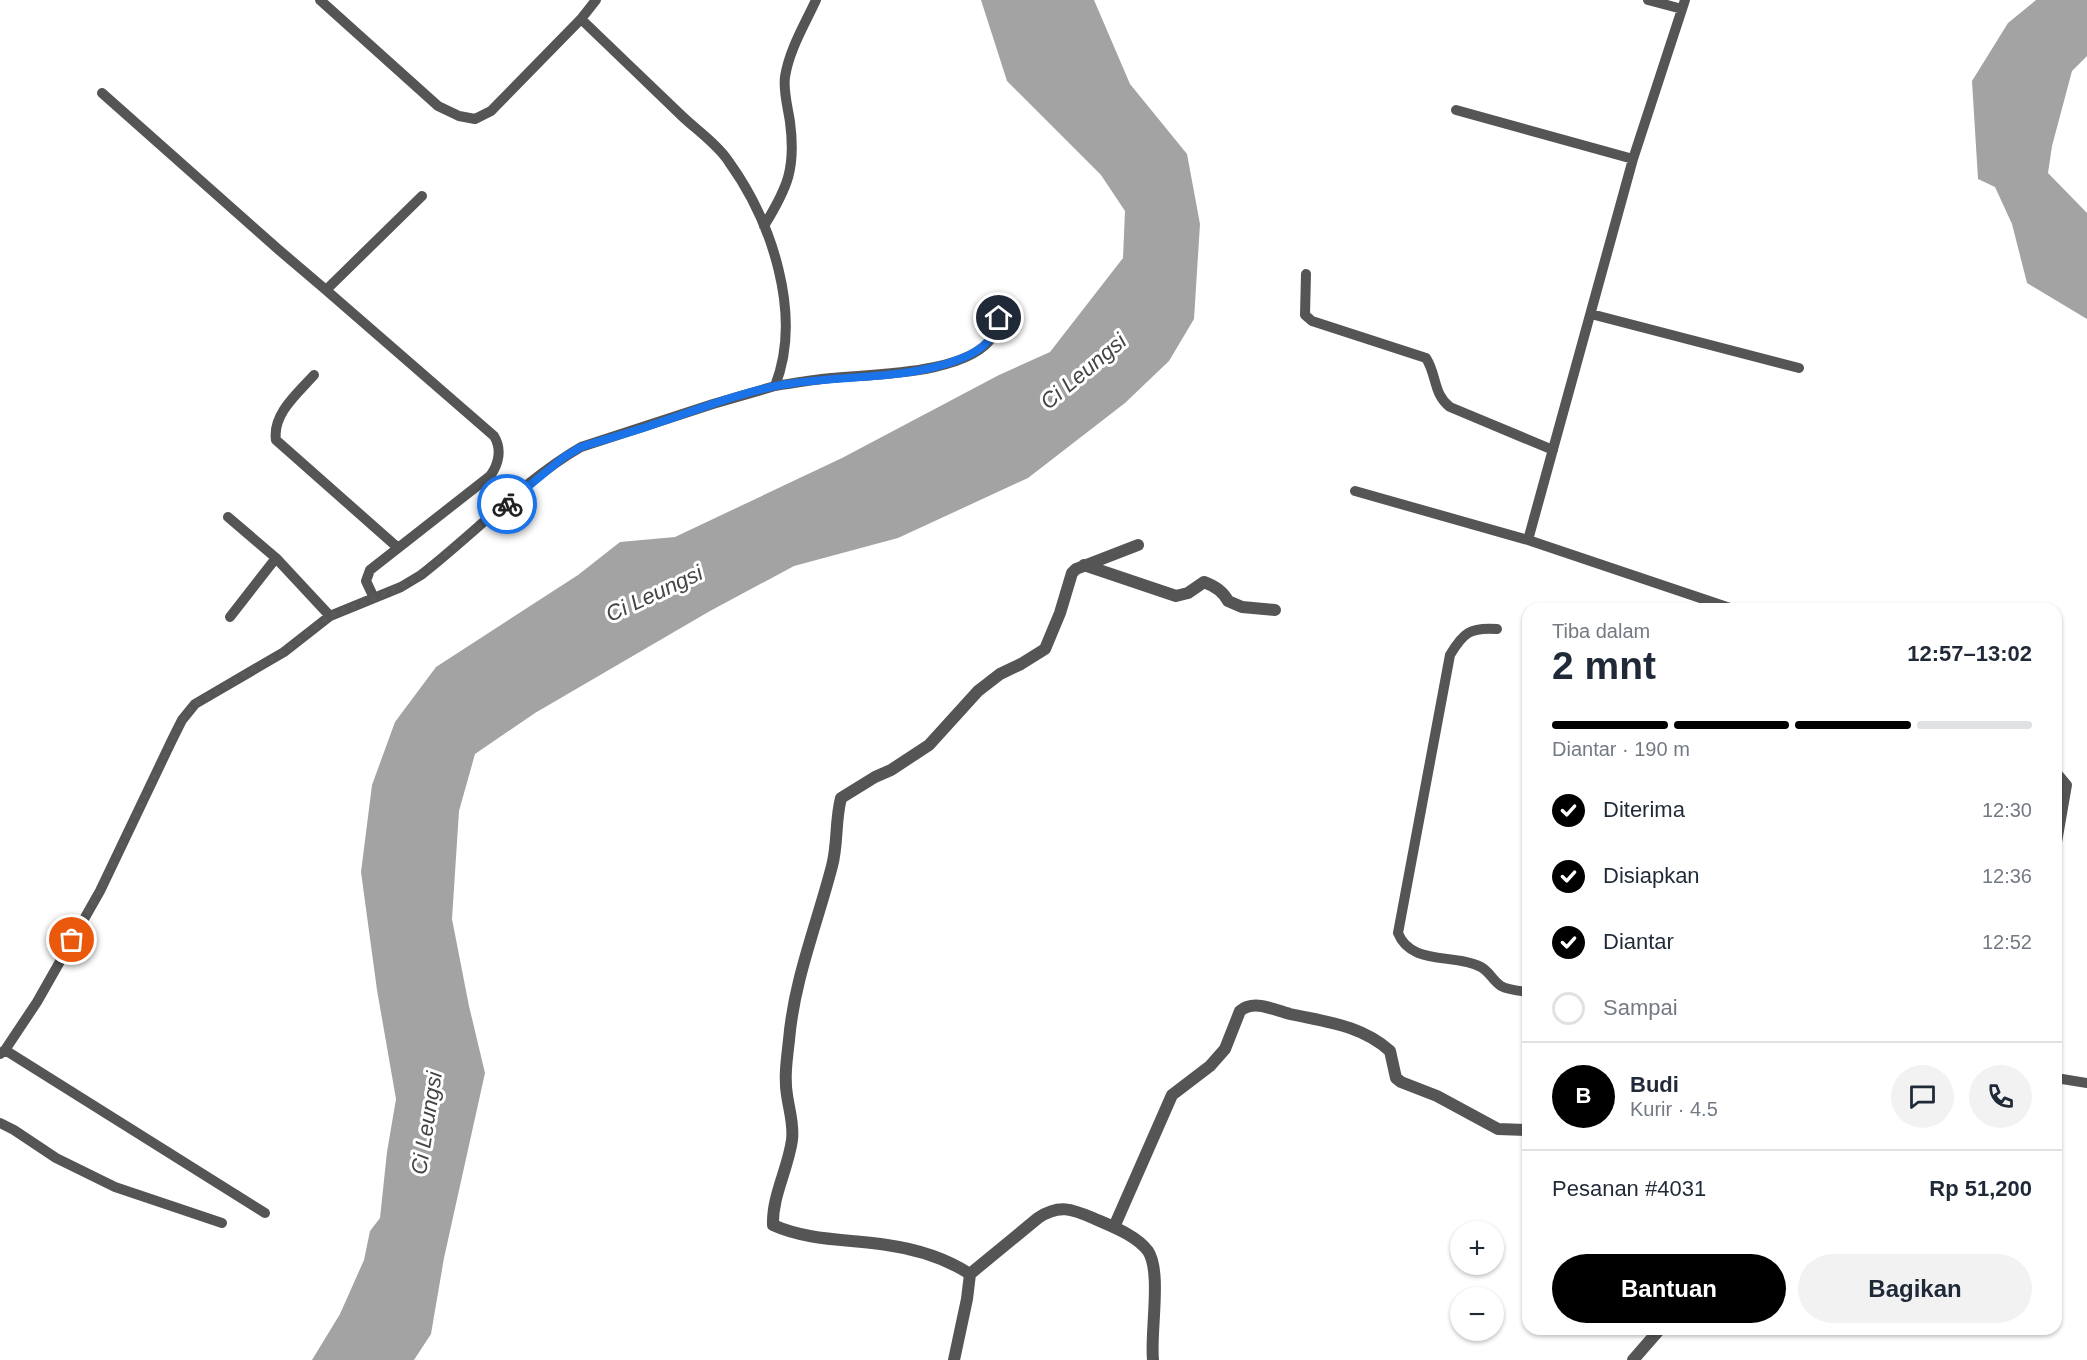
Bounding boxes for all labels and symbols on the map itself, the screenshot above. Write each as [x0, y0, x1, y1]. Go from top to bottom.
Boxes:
pin [973, 292, 1024, 343]
water label: Ci Leungsi [1035, 328, 1132, 414]
courier [477, 474, 537, 534]
water label: Ci Leungsi [602, 560, 708, 627]
pin [46, 914, 97, 965]
water label: Ci Leungsi [406, 1069, 447, 1176]

